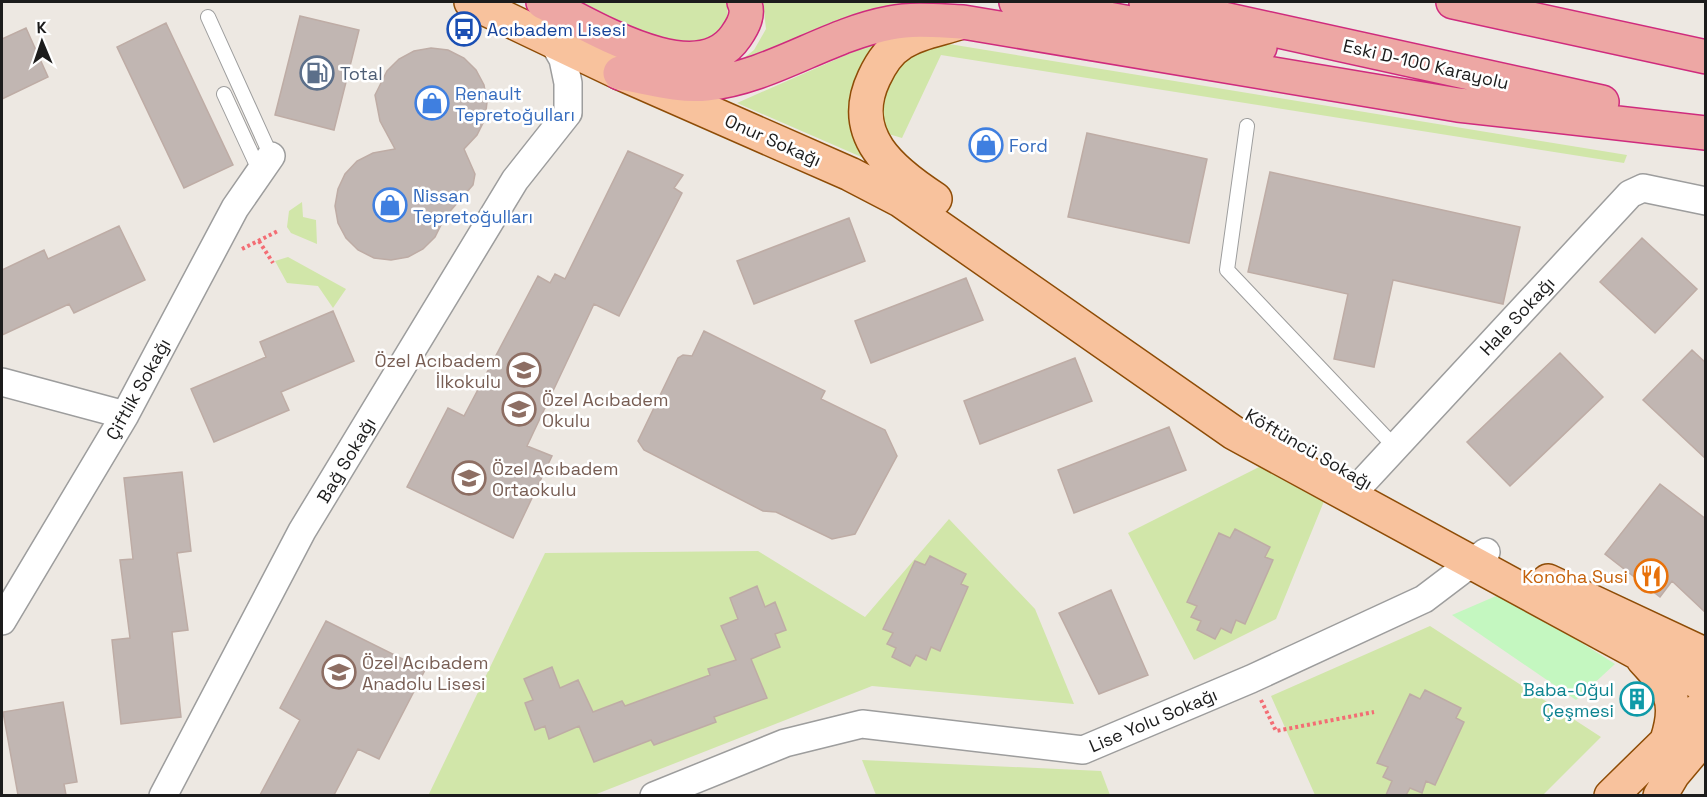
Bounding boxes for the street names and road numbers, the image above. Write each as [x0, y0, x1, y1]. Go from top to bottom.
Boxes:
street label: Eski D-100 Karayolu [1341, 34, 1511, 94]
street label: Onur Sokağı [721, 109, 825, 171]
street label: Hale Sokağı [1475, 272, 1559, 360]
street label: Çiftlik Sokağı [101, 334, 175, 444]
street label: Köftüncü Sokağı [1241, 403, 1377, 495]
street label: Bağ Sokağı [311, 413, 381, 507]
street label: Lise Yolu Sokağı [1085, 683, 1221, 757]

